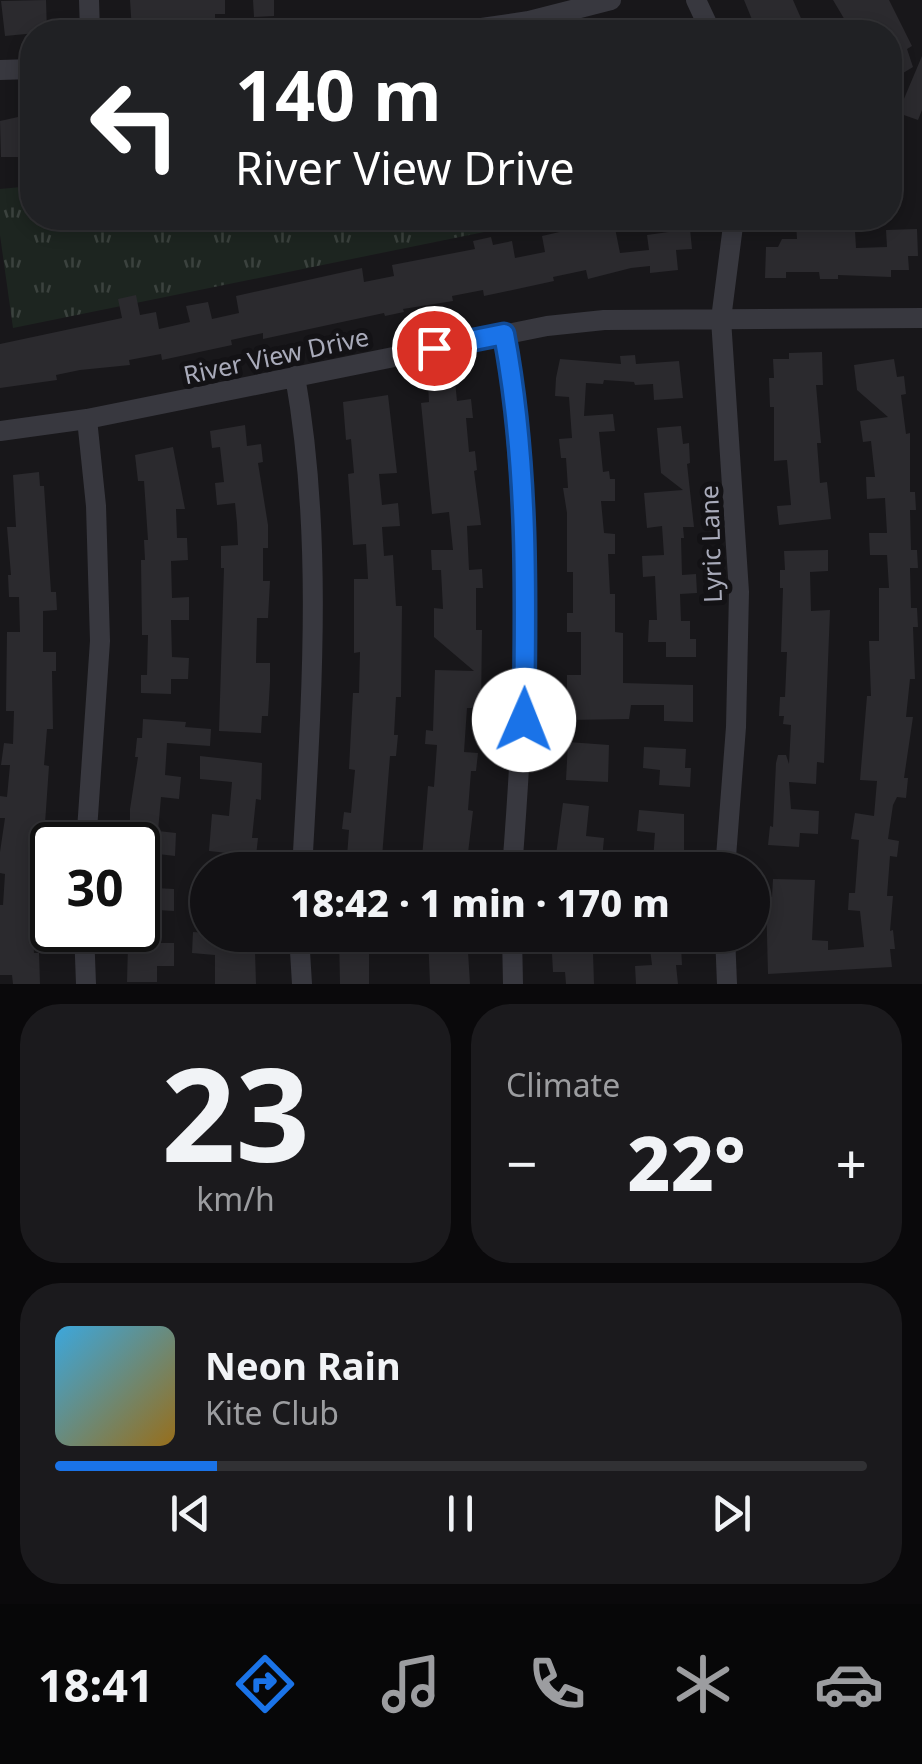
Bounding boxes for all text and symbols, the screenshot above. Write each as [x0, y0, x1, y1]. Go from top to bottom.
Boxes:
text: 140 m [235, 46, 442, 142]
icon: left [70, 60, 200, 190]
text: River View Drive [235, 137, 575, 198]
pin [392, 306, 477, 391]
street label: River View Drive [180, 319, 372, 391]
icon: arrive [407, 321, 462, 376]
street label: Lyric Lane [691, 485, 729, 603]
position arrow [472, 668, 576, 772]
speed limit sign: 30 [30, 822, 160, 952]
text: 18:42 · 1 min · 170 m [290, 876, 670, 928]
text: 23 [161, 1023, 310, 1200]
text: Climate [506, 1063, 620, 1106]
text: 22° [627, 1111, 746, 1213]
text: − [506, 1125, 537, 1200]
text: + [836, 1125, 867, 1200]
text: km/h [196, 1177, 275, 1220]
text: Neon Rain [205, 1339, 401, 1391]
text: Kite Club [205, 1391, 339, 1434]
icon: previous [163, 1486, 218, 1541]
icon: pause [433, 1486, 488, 1541]
icon: next [704, 1486, 759, 1541]
icon: directions [230, 1649, 300, 1719]
icon: music [376, 1649, 446, 1719]
icon: phone [522, 1649, 592, 1719]
icon: climate [668, 1649, 738, 1719]
icon: car [814, 1649, 884, 1719]
text: 18:41 [38, 1654, 154, 1715]

